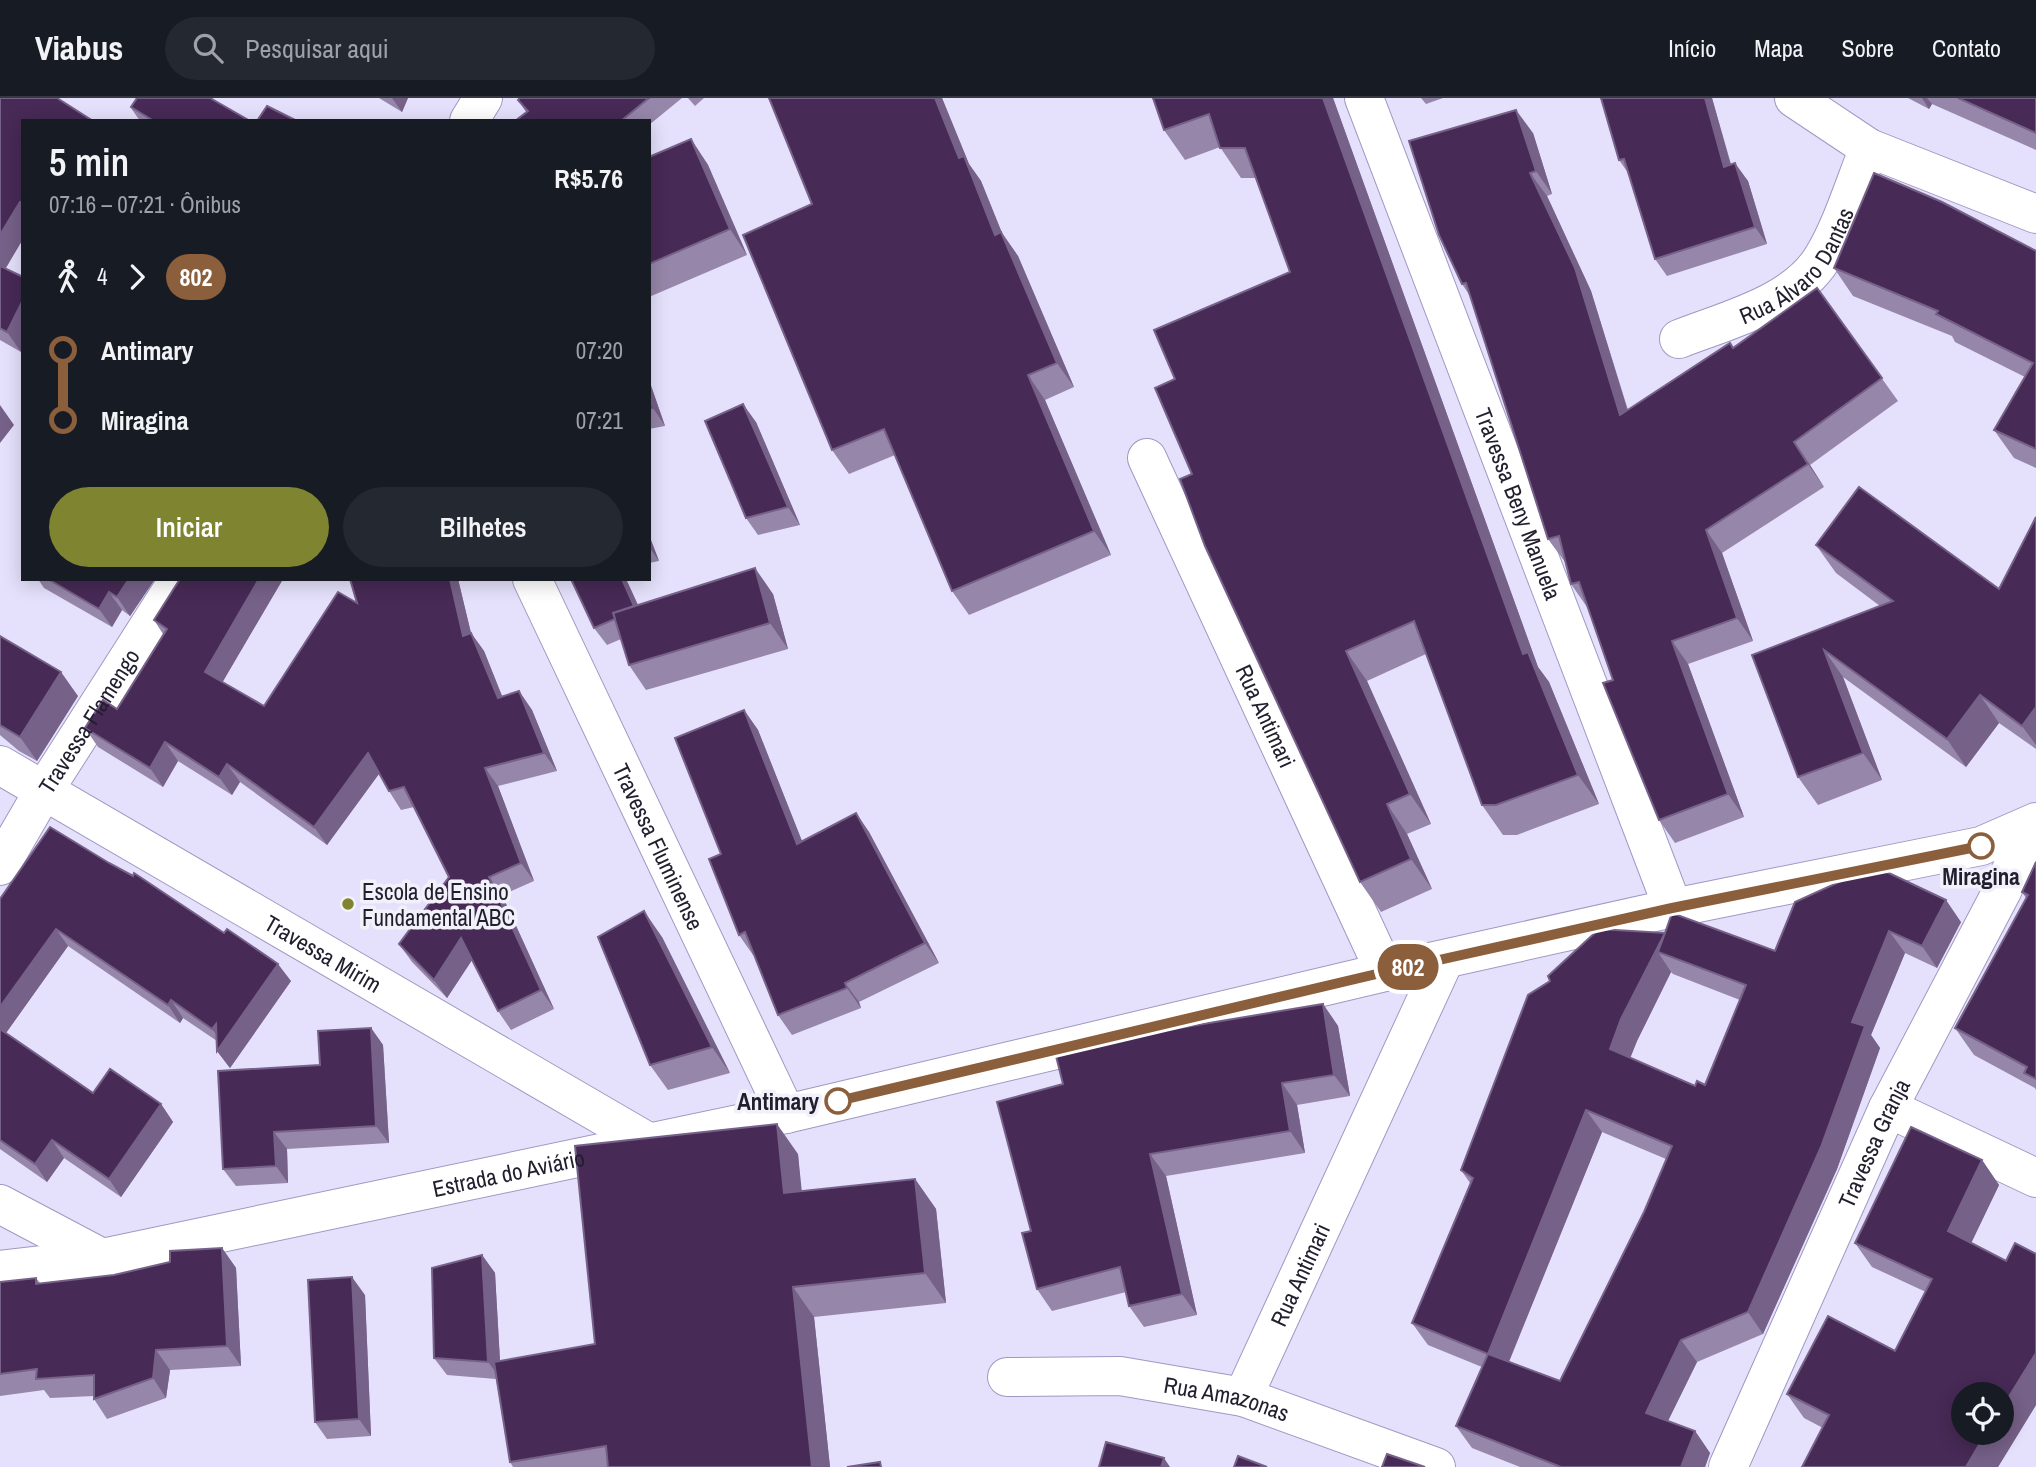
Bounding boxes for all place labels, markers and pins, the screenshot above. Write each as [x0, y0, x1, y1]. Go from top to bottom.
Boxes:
marker: Miragina [1968, 833, 1994, 859]
place label: Miragina [1942, 861, 2020, 892]
place label: Escola de Ensino Fundamental ABC [362, 876, 515, 933]
marker: Escola de Ensino Fundamental ABC [340, 896, 356, 912]
place label: Antimary [737, 1086, 820, 1117]
marker: Antimary [825, 1088, 851, 1114]

